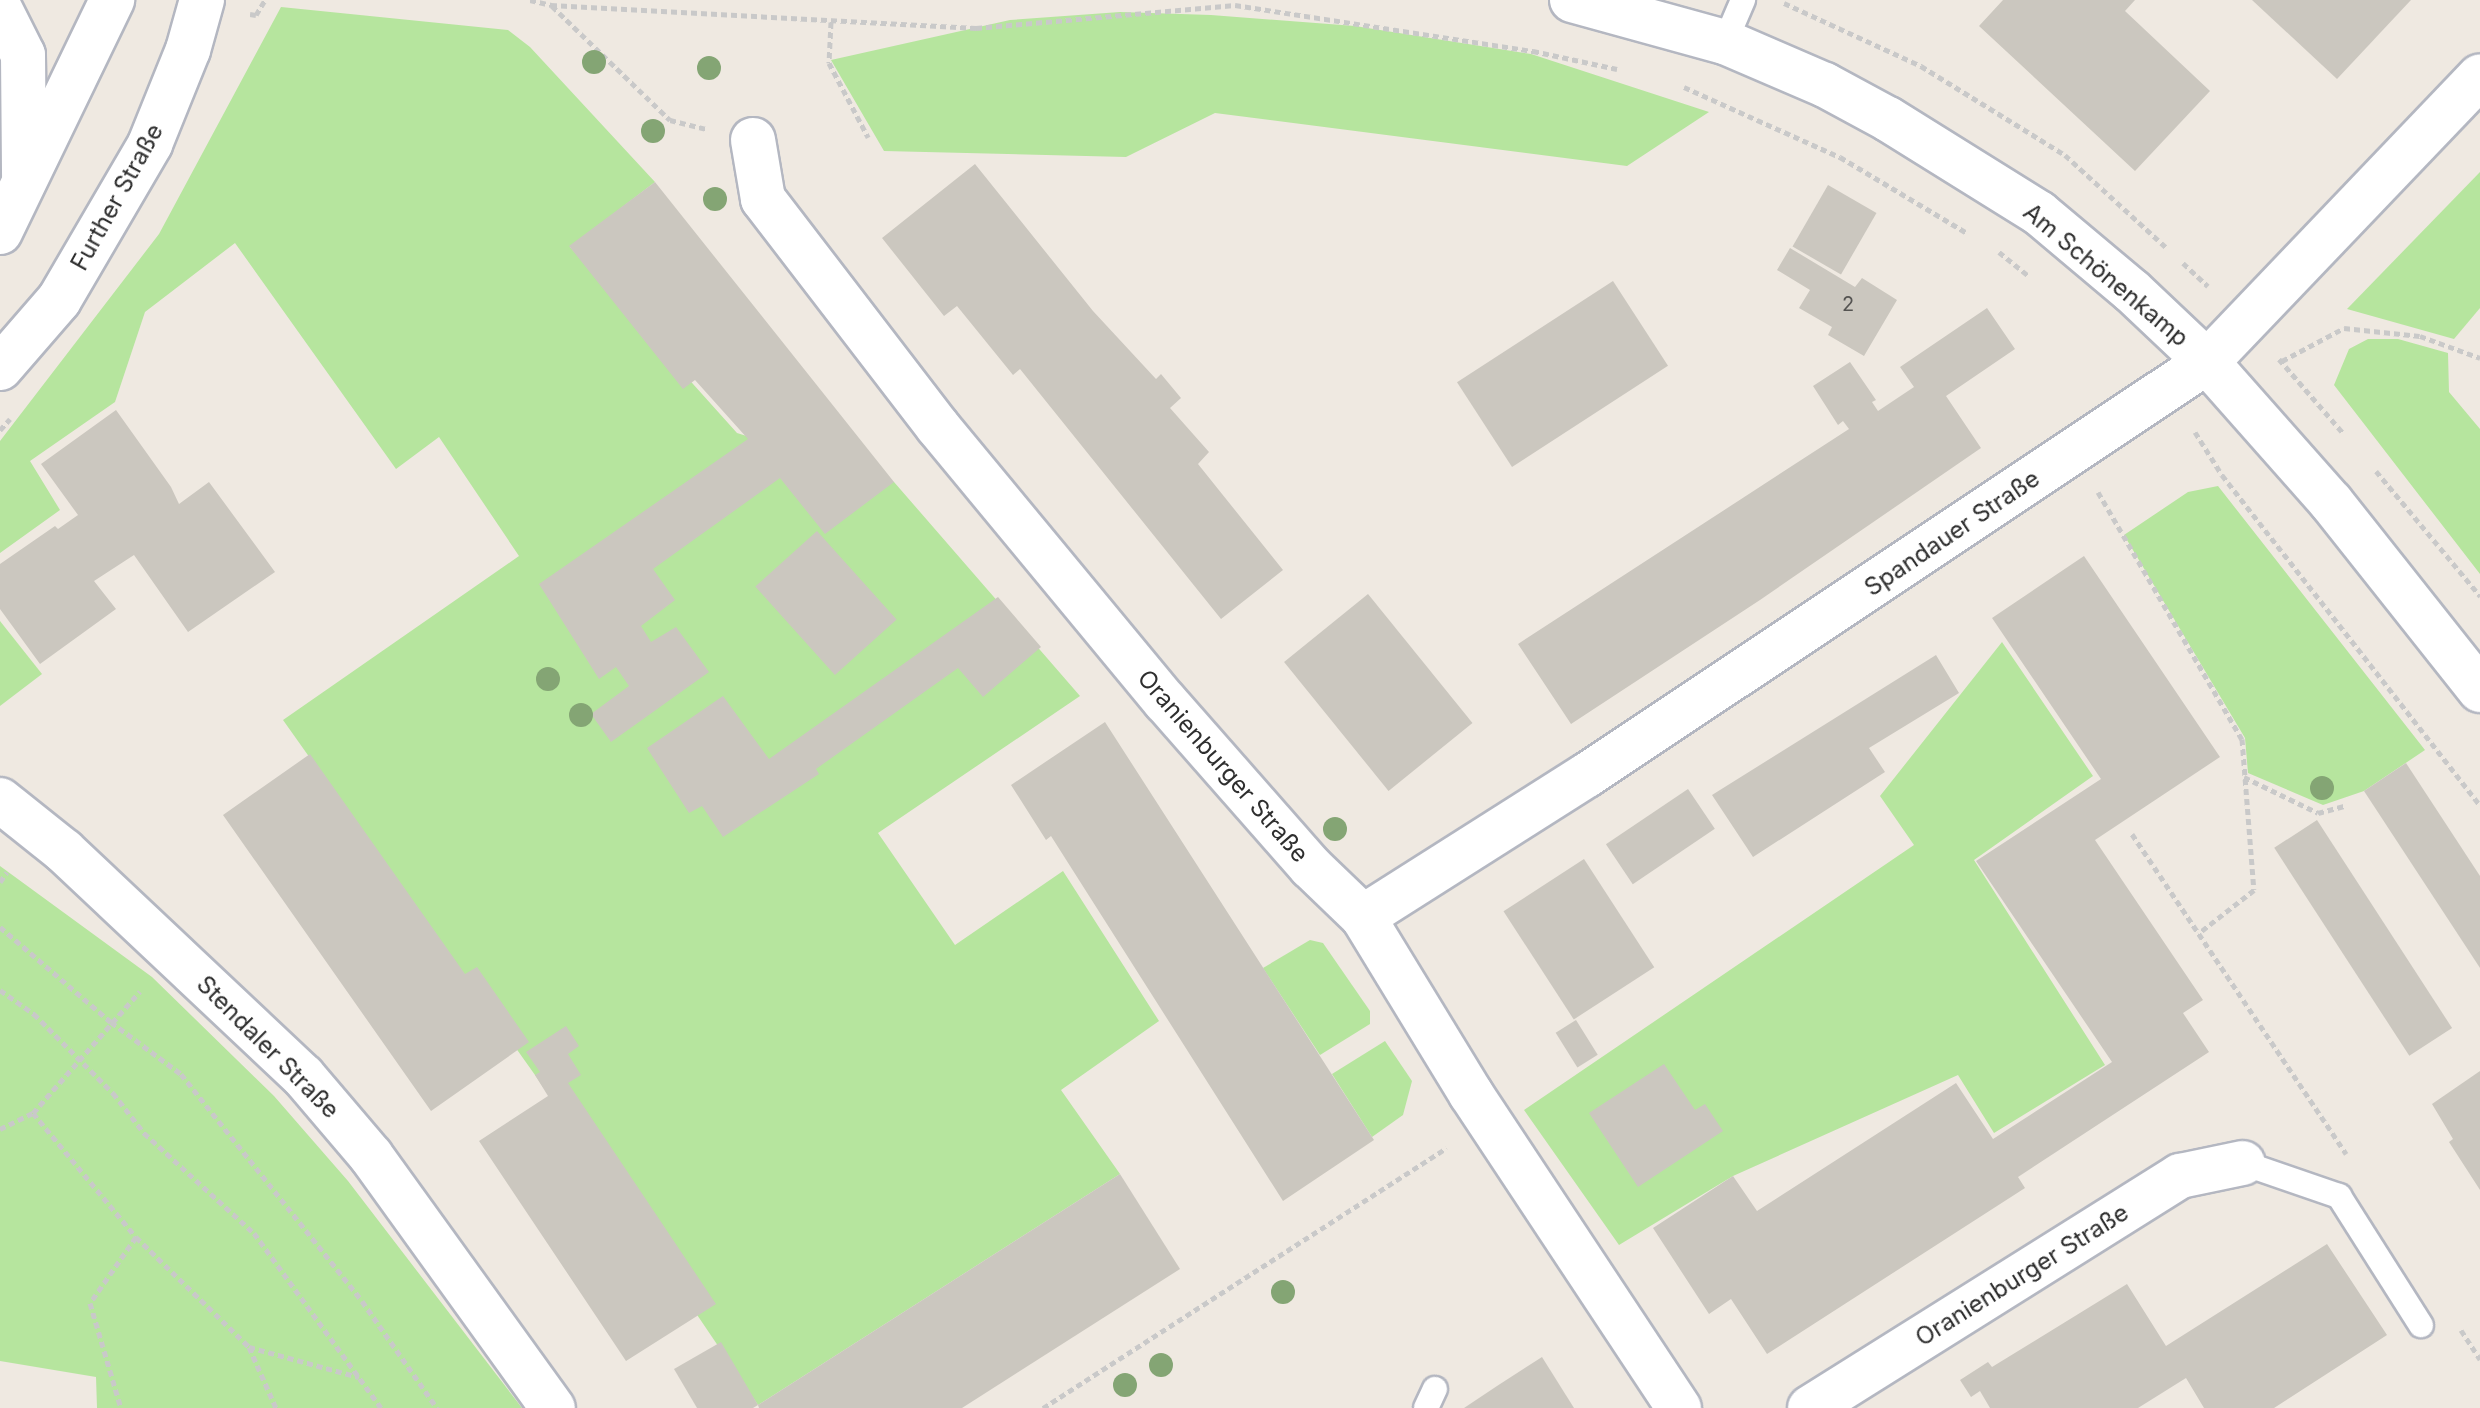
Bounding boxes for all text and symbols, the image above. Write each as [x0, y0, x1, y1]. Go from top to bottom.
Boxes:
street label: Further Straße [65, 119, 169, 275]
street label: Am Schönenkamp [2018, 198, 2194, 352]
house number: 2 [1842, 292, 1854, 316]
street label: Spandauer Straße [1859, 464, 2045, 602]
street label: Oranienburger Straße [1132, 664, 1314, 868]
street label: Stendaler Straße [191, 970, 345, 1124]
street label: Oranienburger Straße [1910, 1198, 2134, 1352]

